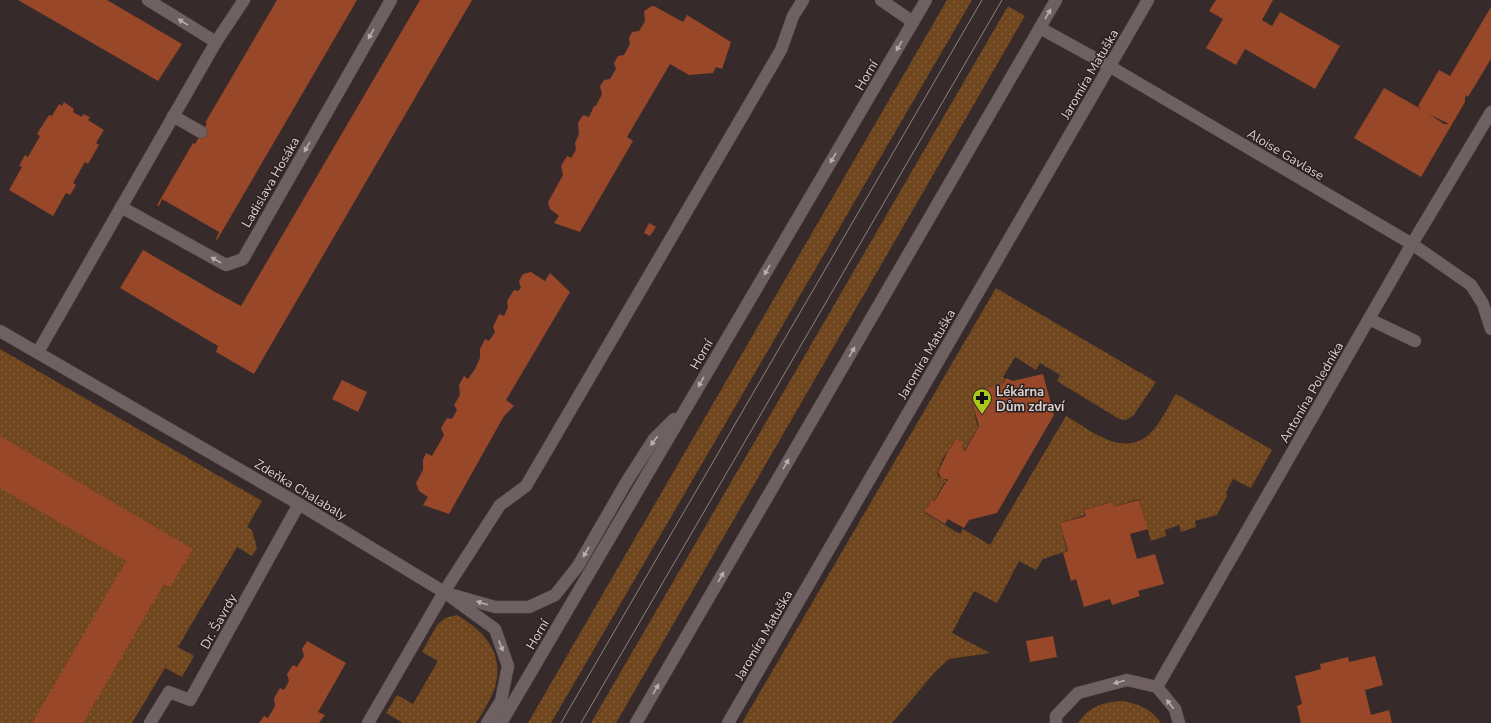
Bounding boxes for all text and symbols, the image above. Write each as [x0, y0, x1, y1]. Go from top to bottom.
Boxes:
one-way arrow [1044, 8, 1051, 20]
one-way arrow [178, 18, 188, 26]
street label: Jaromíra Matuška [1056, 26, 1123, 124]
one-way arrow [368, 28, 375, 40]
one-way arrow [896, 40, 903, 52]
street label: Horní [851, 56, 883, 94]
street label: Aloise Gavlase [1244, 125, 1327, 185]
street label: Ladislava Hosáka [238, 134, 304, 231]
one-way arrow [303, 141, 310, 153]
one-way arrow [830, 152, 837, 164]
one-way arrow [211, 256, 222, 263]
one-way arrow [764, 264, 771, 276]
street label: Jaromíra Matuška [893, 306, 960, 404]
street label: Horní [686, 335, 718, 373]
street label: Antonína Poledníka [1276, 339, 1348, 446]
one-way arrow [848, 346, 855, 358]
one-way arrow [698, 376, 705, 388]
place label: Lékárna Dům zdraví [996, 383, 1066, 416]
pharmacy icon: Lékárna Dům zdraví [971, 387, 993, 415]
one-way arrow [650, 436, 658, 447]
street label: Zdeňka Chalabaly [251, 455, 350, 525]
one-way arrow [783, 458, 790, 470]
one-way arrow [583, 546, 590, 558]
one-way arrow [718, 571, 725, 583]
street label: Jaromíra Matuška [730, 587, 797, 685]
street label: Dr. Šavrdy [195, 590, 242, 652]
one-way arrow [475, 600, 487, 606]
street label: Horní [522, 615, 554, 653]
one-way arrow [498, 641, 504, 653]
one-way arrow [1113, 679, 1126, 685]
one-way arrow [652, 683, 659, 695]
one-way arrow [1166, 698, 1175, 709]

